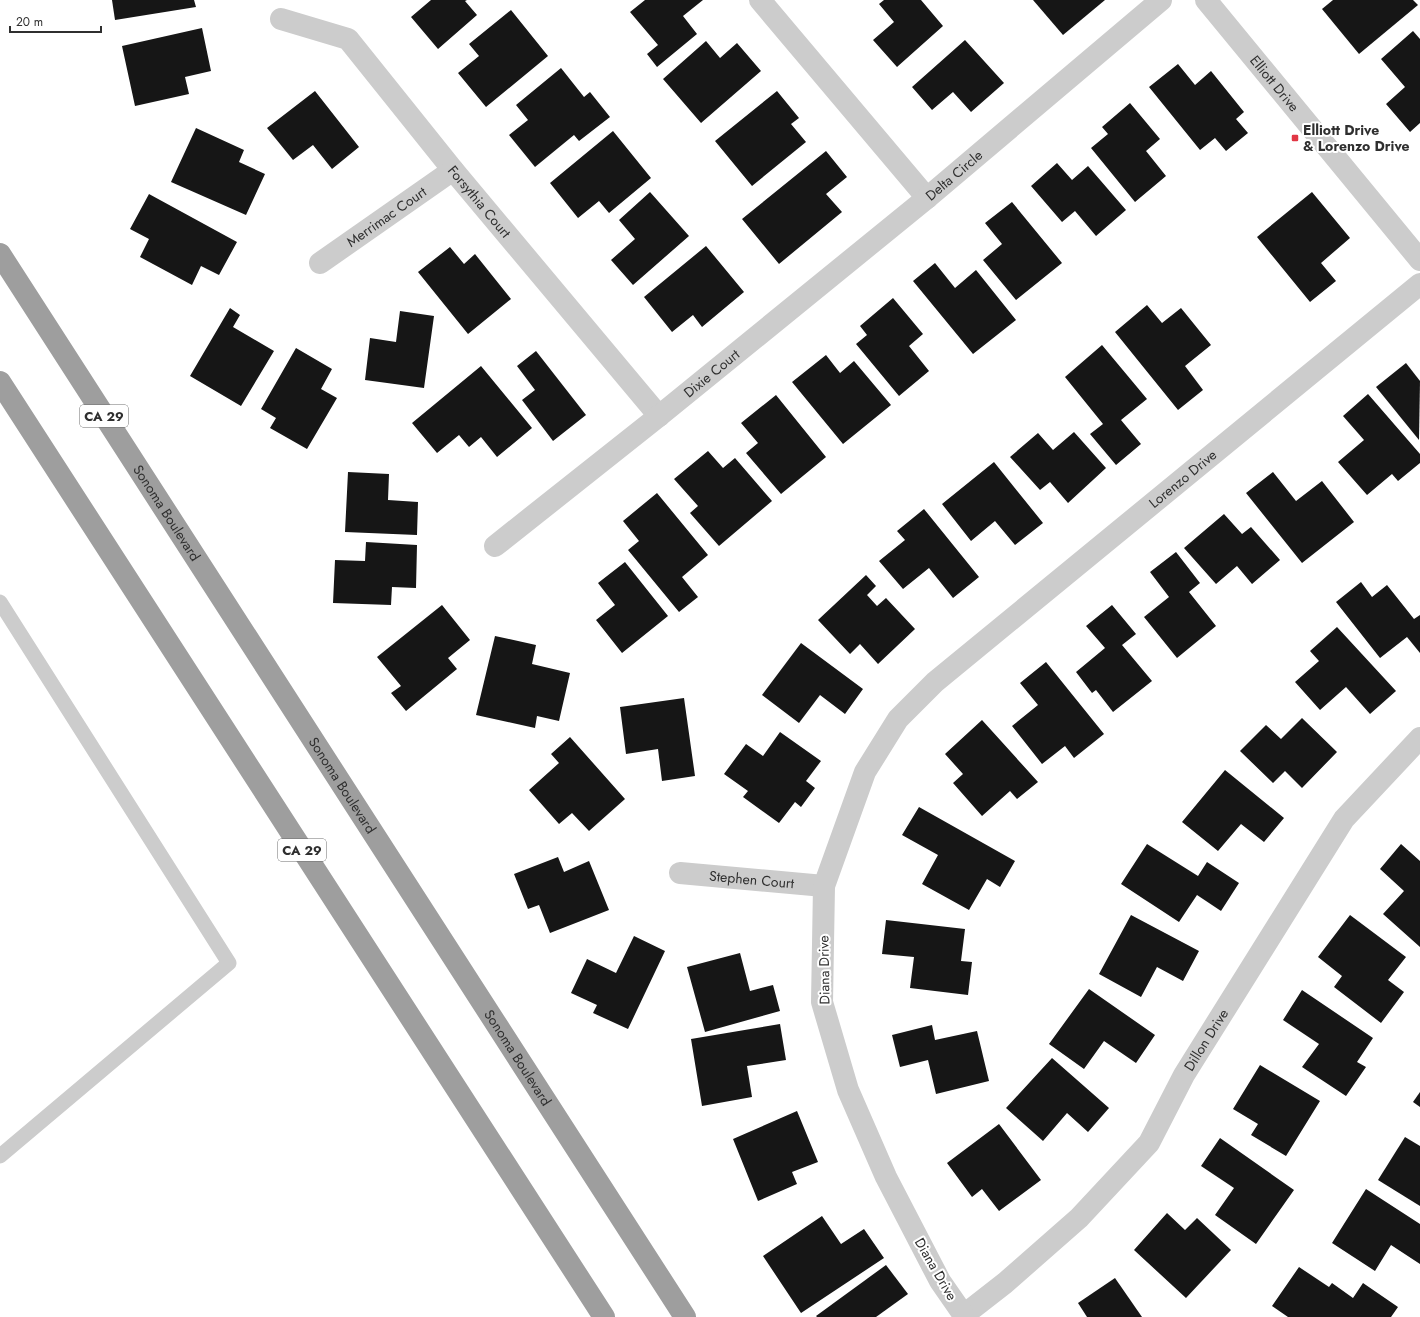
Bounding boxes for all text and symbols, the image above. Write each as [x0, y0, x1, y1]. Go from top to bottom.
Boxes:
scale bar [10, 8, 101, 34]
text: 20 m [16, 13, 43, 31]
street label: Elliott Drive [1245, 51, 1304, 116]
place label: Elliott Drive & Lorenzo Drive [1303, 120, 1410, 156]
marker: Elliott Drive & Lorenzo Drive [1290, 133, 1300, 143]
street label: Delta Circle [921, 145, 987, 205]
street label: Forsythia Court [443, 161, 516, 243]
street label: Merrimac Court [342, 181, 431, 251]
street label: Dixie Court [679, 344, 744, 402]
road number: CA 29 [80, 405, 128, 427]
street label: Lorenzo Drive [1144, 445, 1221, 513]
street label: Sonoma Boulevard [128, 461, 205, 565]
street label: Sonoma Boulevard [304, 733, 381, 837]
road number: CA 29 [278, 839, 326, 861]
street label: Stephen Court [708, 866, 796, 893]
street label: Diana Drive [813, 935, 835, 1005]
street label: Dillon Drive [1179, 1005, 1233, 1075]
street label: Sonoma Boulevard [479, 1006, 556, 1110]
street label: Diana Drive [910, 1234, 962, 1304]

